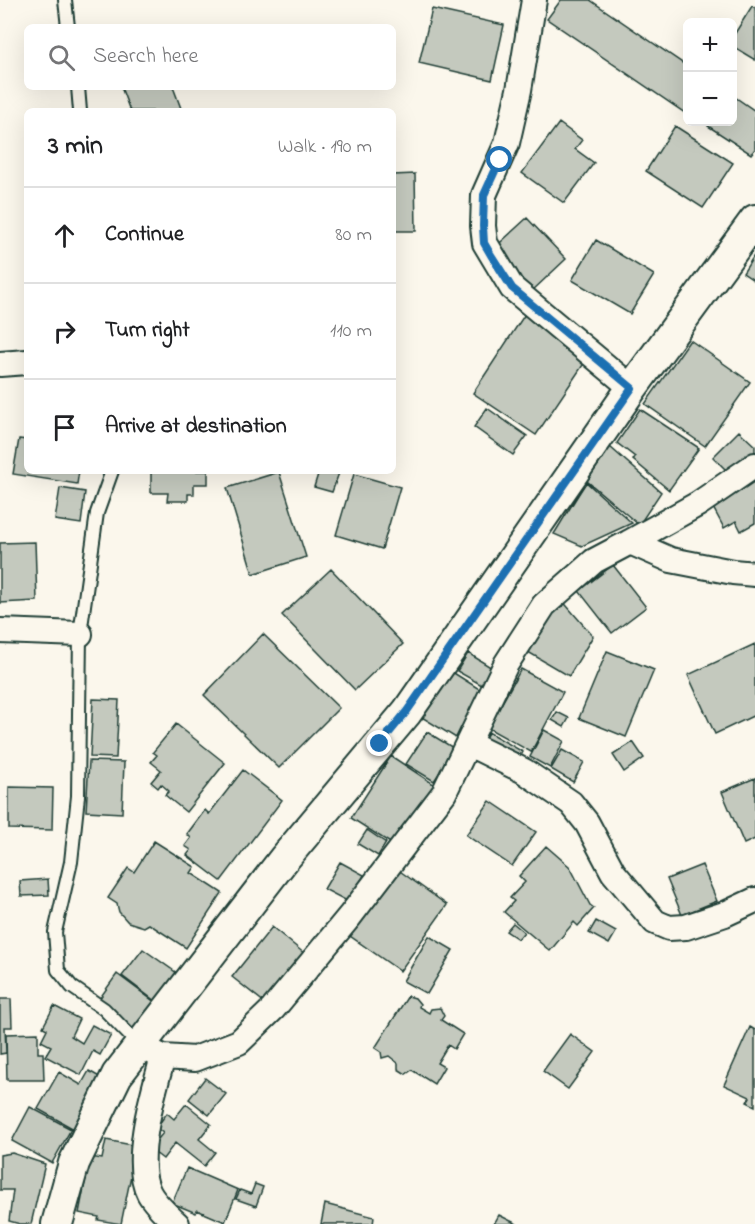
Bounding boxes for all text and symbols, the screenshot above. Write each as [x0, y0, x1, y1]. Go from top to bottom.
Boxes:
map controls [683, 18, 737, 126]
button: + [683, 18, 737, 72]
search box [24, 24, 396, 90]
icon: search [45, 41, 78, 74]
text: Search here [93, 41, 198, 73]
button: − [683, 72, 737, 126]
text: 3 min [48, 128, 103, 166]
text: Walk · 190 m [278, 133, 372, 162]
route start [486, 146, 512, 172]
icon: ahead [48, 219, 81, 252]
text: Continue [105, 219, 184, 251]
text: 80 m [335, 221, 372, 250]
icon: right [48, 315, 81, 348]
text: Turn right [105, 315, 190, 347]
text: 110 m [330, 317, 372, 346]
icon: arrive [48, 411, 81, 444]
text: Arrive at destination [105, 411, 287, 443]
route end [366, 730, 392, 756]

